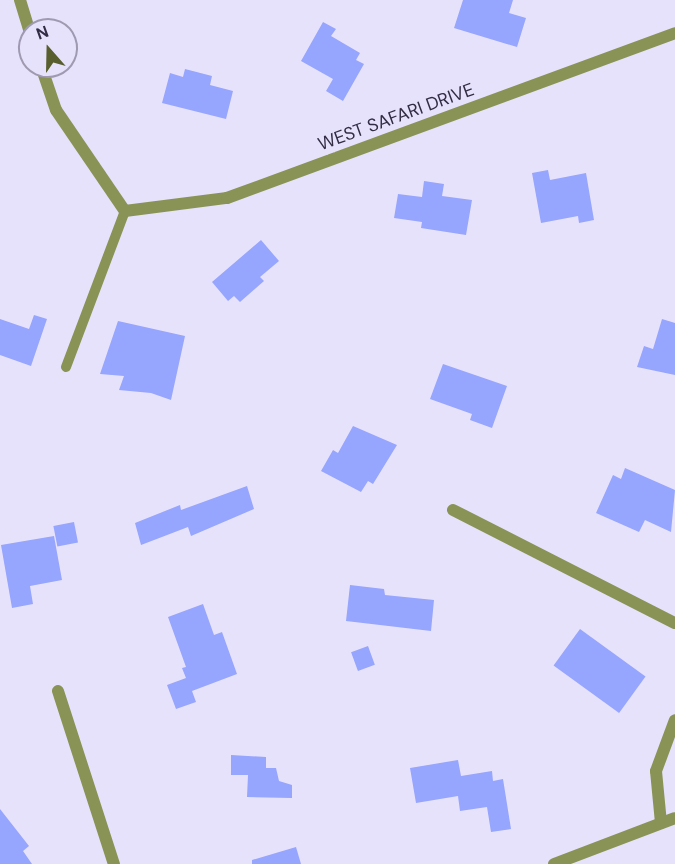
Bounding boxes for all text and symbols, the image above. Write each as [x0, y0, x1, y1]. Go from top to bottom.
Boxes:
north arrow [18, 18, 78, 78]
text: N [33, 21, 51, 44]
street label: WEST SAFARI DRIVE [315, 79, 477, 155]

